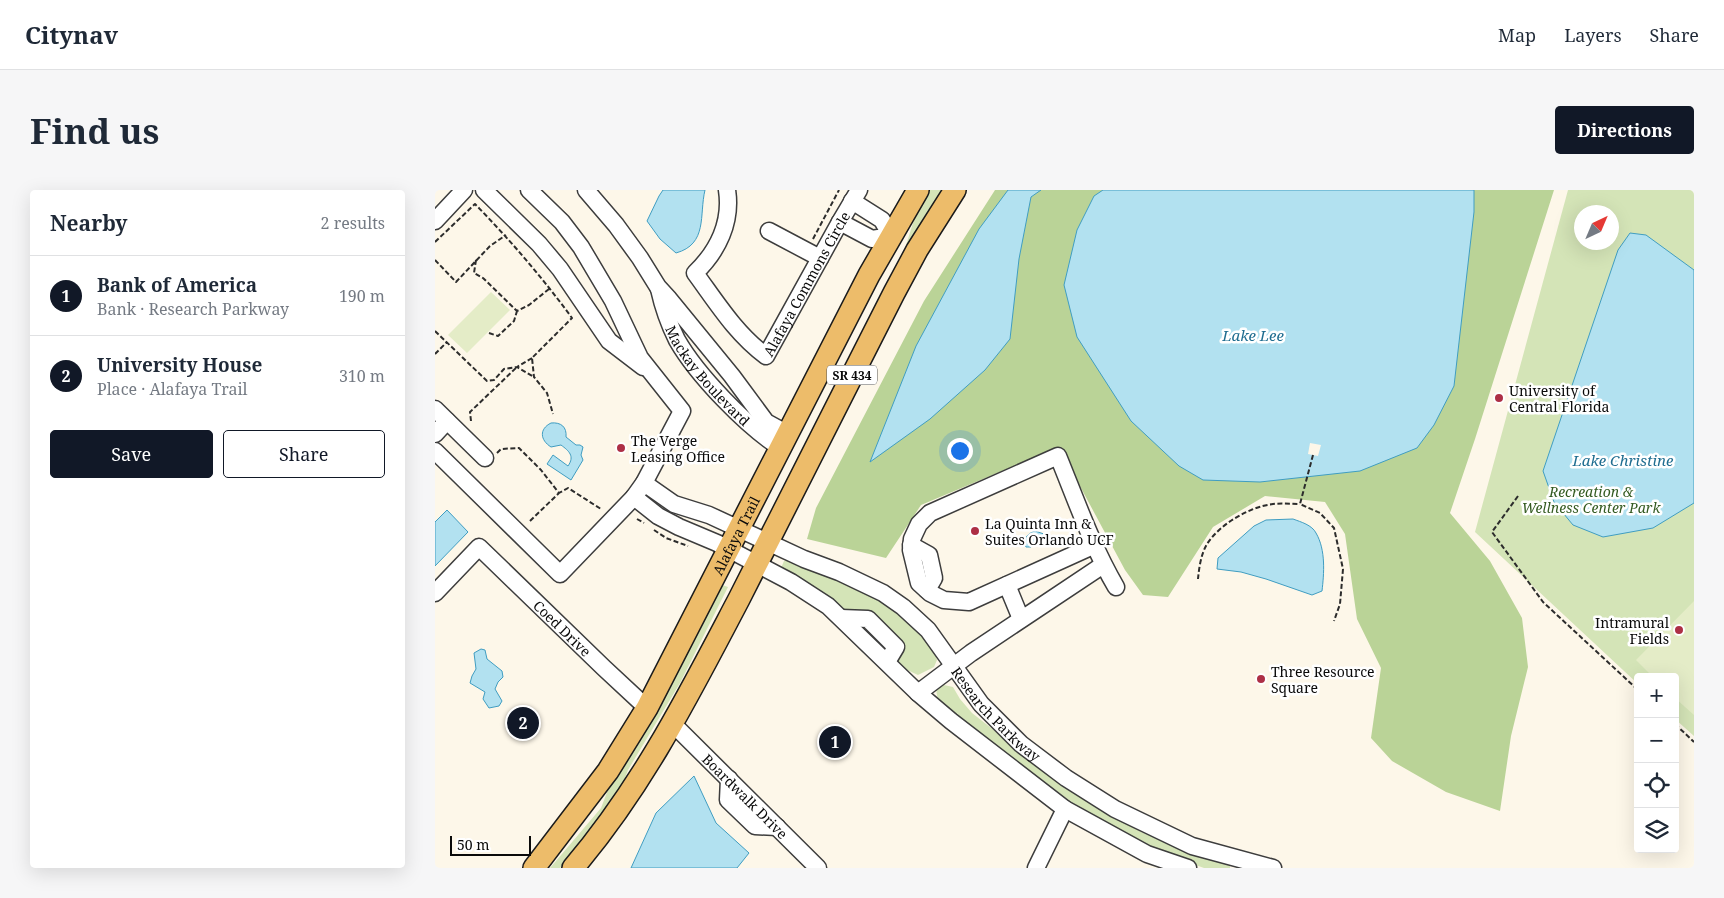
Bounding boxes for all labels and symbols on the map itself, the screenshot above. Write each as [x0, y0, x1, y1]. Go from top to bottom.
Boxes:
north arrow [1574, 205, 1619, 250]
street label: Alafaya Commons Circle [758, 208, 854, 360]
street label: Mackay Boulevard [662, 322, 755, 430]
water label: Lake Lee [1221, 325, 1284, 345]
road number: SR 434 [827, 366, 877, 384]
place label: University of Central Florida [1509, 381, 1610, 416]
marker: University of Central Florida [1493, 392, 1505, 404]
place label: The Verge Leasing Office [631, 431, 725, 466]
your location [947, 438, 973, 464]
marker: The Verge Leasing Office [615, 442, 627, 454]
water label: Lake Christine [1572, 450, 1674, 470]
park label: Recreation & Wellness Center Park [1522, 482, 1661, 517]
street label: Alafaya Trail [707, 492, 764, 578]
place label: La Quinta Inn & Suites Orlando UCF [985, 514, 1114, 549]
marker: La Quinta Inn & Suites Orlando UCF [969, 525, 981, 537]
street label: Coed Drive [530, 596, 596, 660]
place label: Intramural Fields [1595, 613, 1670, 648]
marker: Intramural Fields [1673, 624, 1685, 636]
place label: Three Resource Square [1271, 662, 1375, 697]
street label: Research Parkway [948, 663, 1045, 765]
marker: Three Resource Square [1255, 673, 1267, 685]
pin: 2 [507, 704, 539, 742]
pin: 1 [819, 723, 851, 761]
street label: Boardwalk Drive [698, 749, 792, 843]
scale bar [450, 833, 531, 856]

